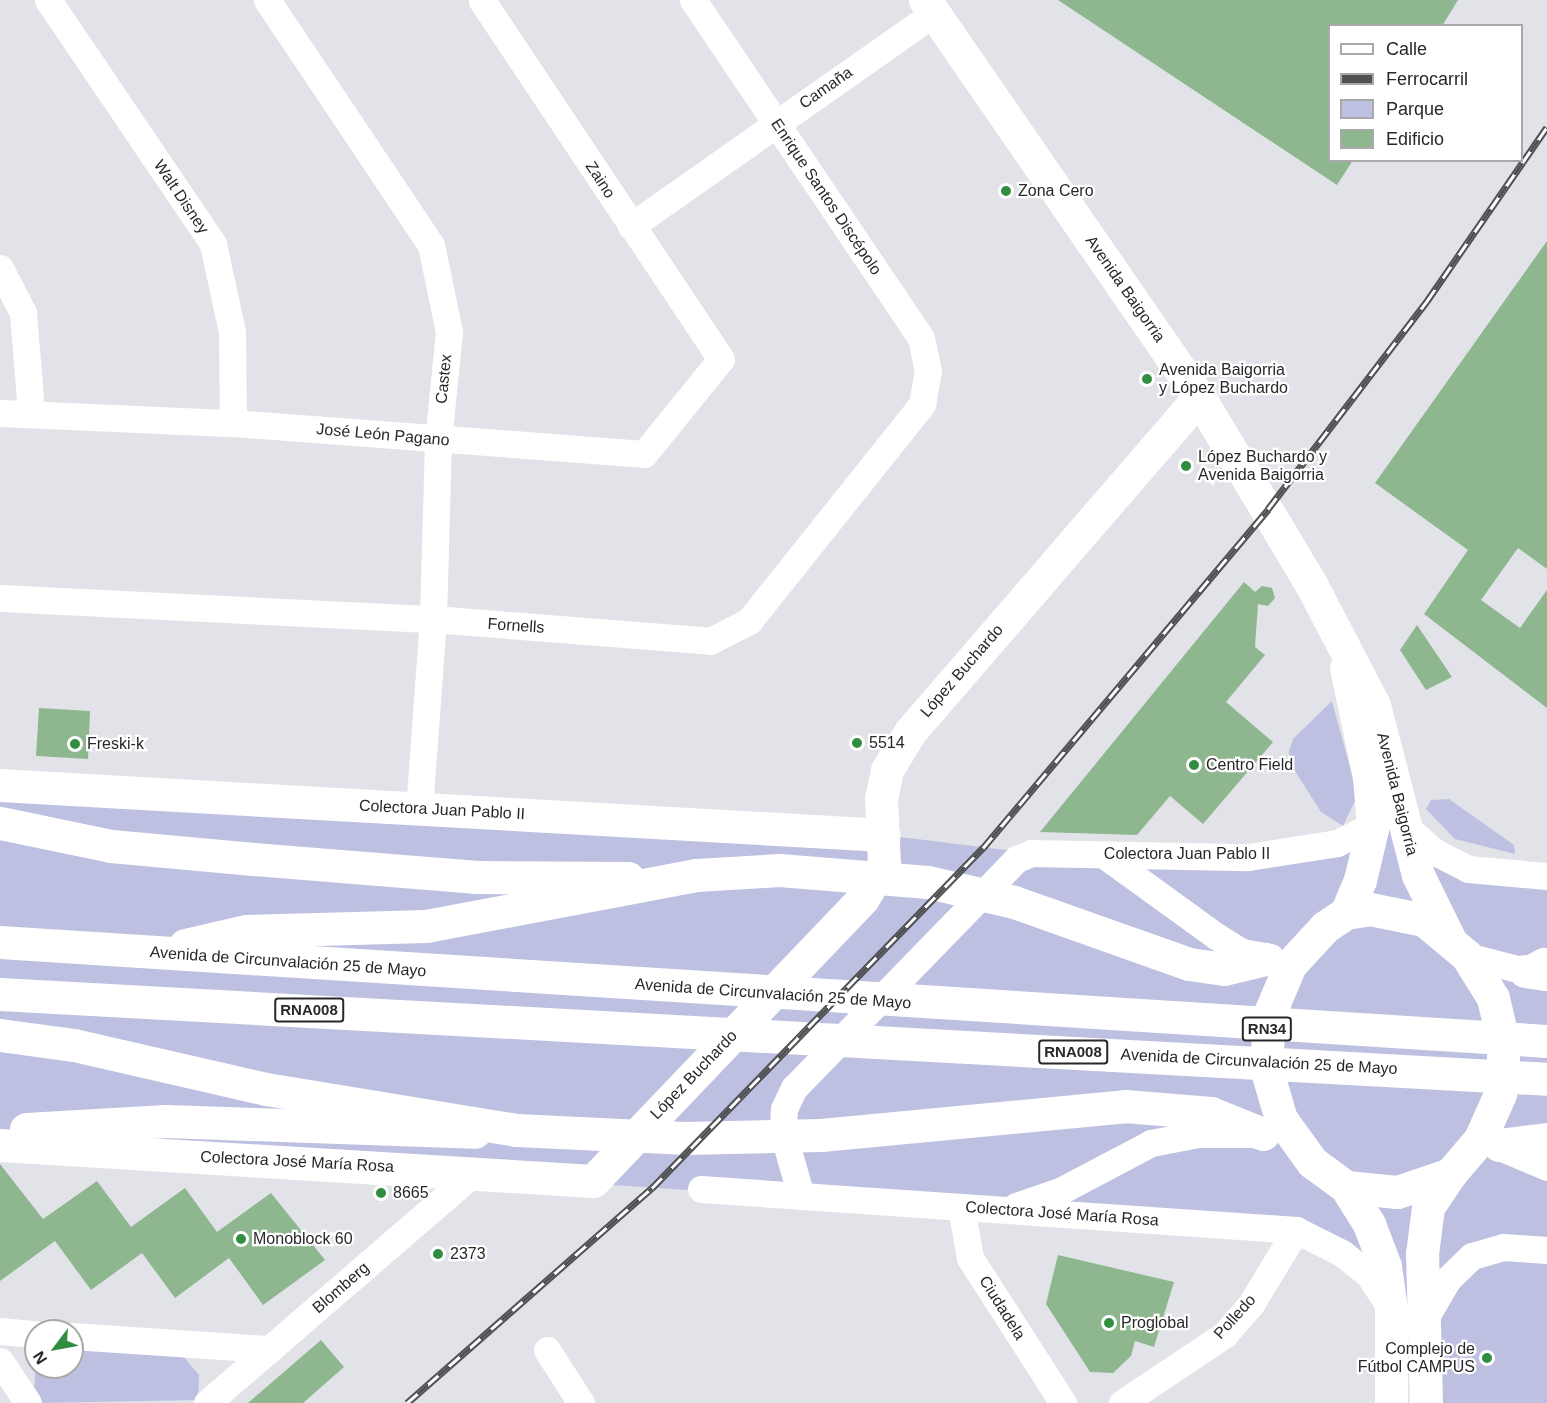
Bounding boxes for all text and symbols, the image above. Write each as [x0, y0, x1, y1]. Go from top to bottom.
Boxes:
legend [1328, 24, 1523, 162]
text: Calle [1386, 39, 1427, 59]
street label: Camaña [796, 63, 856, 113]
text: Ferrocarril [1386, 69, 1468, 89]
text: Parque [1386, 99, 1444, 119]
street label: Enrique Santos Discépolo [767, 115, 885, 279]
text: Edificio [1386, 129, 1444, 149]
street label: Walt Disney [149, 156, 213, 238]
street label: Zaino [581, 158, 619, 202]
place label: Zona Cero [1018, 181, 1094, 201]
marker: Zona Cero [999, 184, 1013, 198]
street label: Avenida Baigorria [1081, 232, 1169, 346]
street label: Castex [432, 353, 456, 405]
place label: Avenida Baigorria y López Buchardo [1159, 360, 1288, 398]
marker: Avenida Baigorria y López Buchardo [1140, 372, 1154, 386]
street label: José León Pagano [316, 420, 450, 450]
place label: López Buchardo y Avenida Baigorria [1198, 447, 1327, 485]
marker: López Buchardo y Avenida Baigorria [1179, 459, 1193, 473]
street label: Fornells [487, 614, 545, 638]
street label: López Buchardo [917, 621, 1007, 721]
street label: Avenida Baigorria [1372, 731, 1422, 857]
place label: 5514 [869, 733, 905, 753]
place label: Freski-k [87, 734, 144, 754]
marker: 5514 [850, 736, 864, 750]
marker: Freski-k [68, 737, 82, 751]
place label: Centro Field [1206, 755, 1293, 775]
marker: Centro Field [1187, 758, 1201, 772]
street label: Colectora Juan Pablo II [358, 796, 526, 824]
street label: Colectora Juan Pablo II [1104, 844, 1270, 864]
street label: Avenida de Circunvalación 25 de Mayo [149, 943, 427, 981]
street label: Avenida de Circunvalación 25 de Mayo [634, 975, 912, 1013]
road number: RNA008 [273, 998, 345, 1022]
road number: RN34 [1242, 1017, 1292, 1041]
street label: López Buchardo [647, 1026, 741, 1124]
road number: RNA008 [1037, 1040, 1109, 1064]
street label: Avenida de Circunvalación 25 de Mayo [1120, 1045, 1398, 1079]
street label: Colectora José María Rosa [200, 1147, 394, 1177]
place label: 8665 [393, 1183, 429, 1203]
marker: 8665 [374, 1186, 388, 1200]
street label: Colectora José María Rosa [965, 1198, 1159, 1230]
place label: Monoblock 60 [253, 1229, 353, 1249]
marker: Monoblock 60 [234, 1232, 248, 1246]
place label: 2373 [450, 1244, 486, 1264]
marker: 2373 [431, 1247, 445, 1261]
street label: Blomberg [309, 1258, 373, 1318]
street label: Ciudadela [975, 1272, 1029, 1344]
street label: Polledo [1210, 1291, 1260, 1343]
place label: Proglobal [1121, 1313, 1189, 1333]
marker: Proglobal [1102, 1316, 1116, 1330]
north arrow [24, 1319, 84, 1379]
place label: Complejo de Fútbol CAMPUS [1358, 1339, 1475, 1377]
text: N [30, 1348, 50, 1367]
marker: Complejo de Fútbol CAMPUS [1480, 1351, 1494, 1365]

